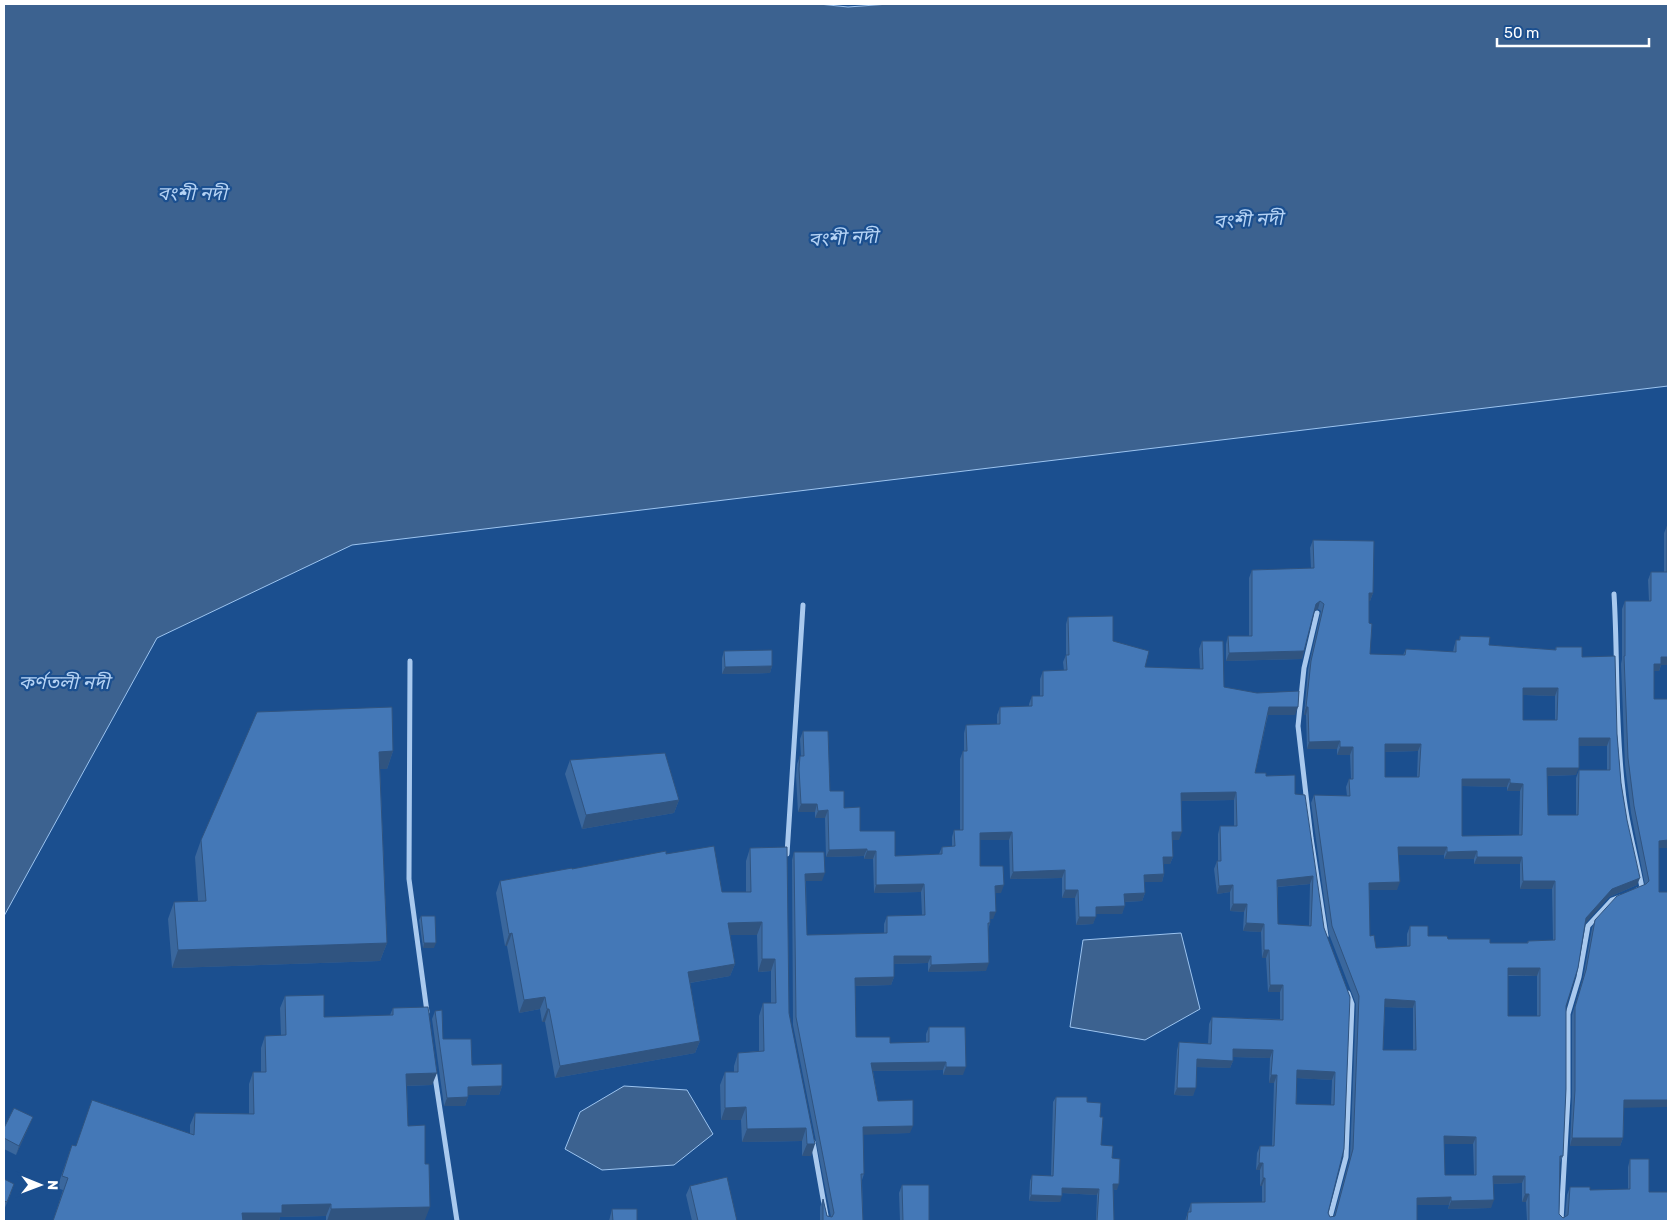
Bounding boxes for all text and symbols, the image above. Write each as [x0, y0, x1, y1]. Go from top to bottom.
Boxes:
scale bar [1497, 15, 1650, 47]
text: 50 m [1504, 24, 1539, 42]
water label: বংশী নদী [157, 182, 231, 205]
water label: বংশী নদী [1213, 206, 1287, 233]
water label: বংশী নদী [808, 224, 882, 251]
water label: কর্ণতলী নদী [18, 671, 114, 694]
north arrow [15, 1160, 65, 1210]
text: N [44, 1180, 61, 1190]

